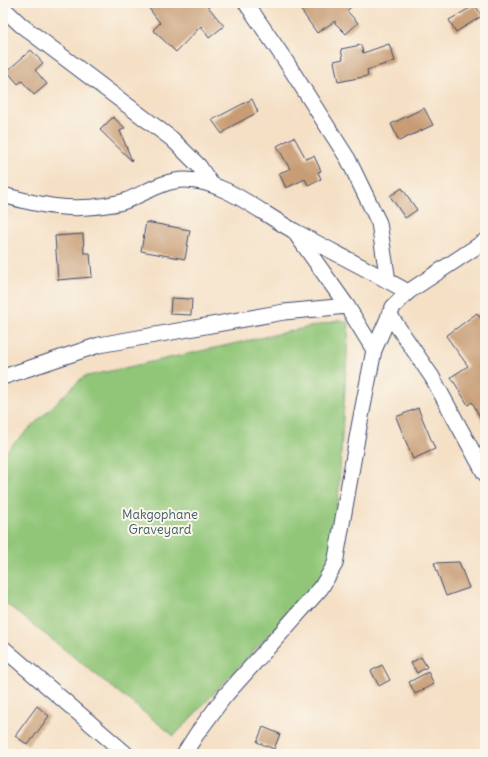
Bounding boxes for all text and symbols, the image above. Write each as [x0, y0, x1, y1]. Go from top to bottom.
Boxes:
park label: Makgophane Graveyard [122, 506, 198, 538]

